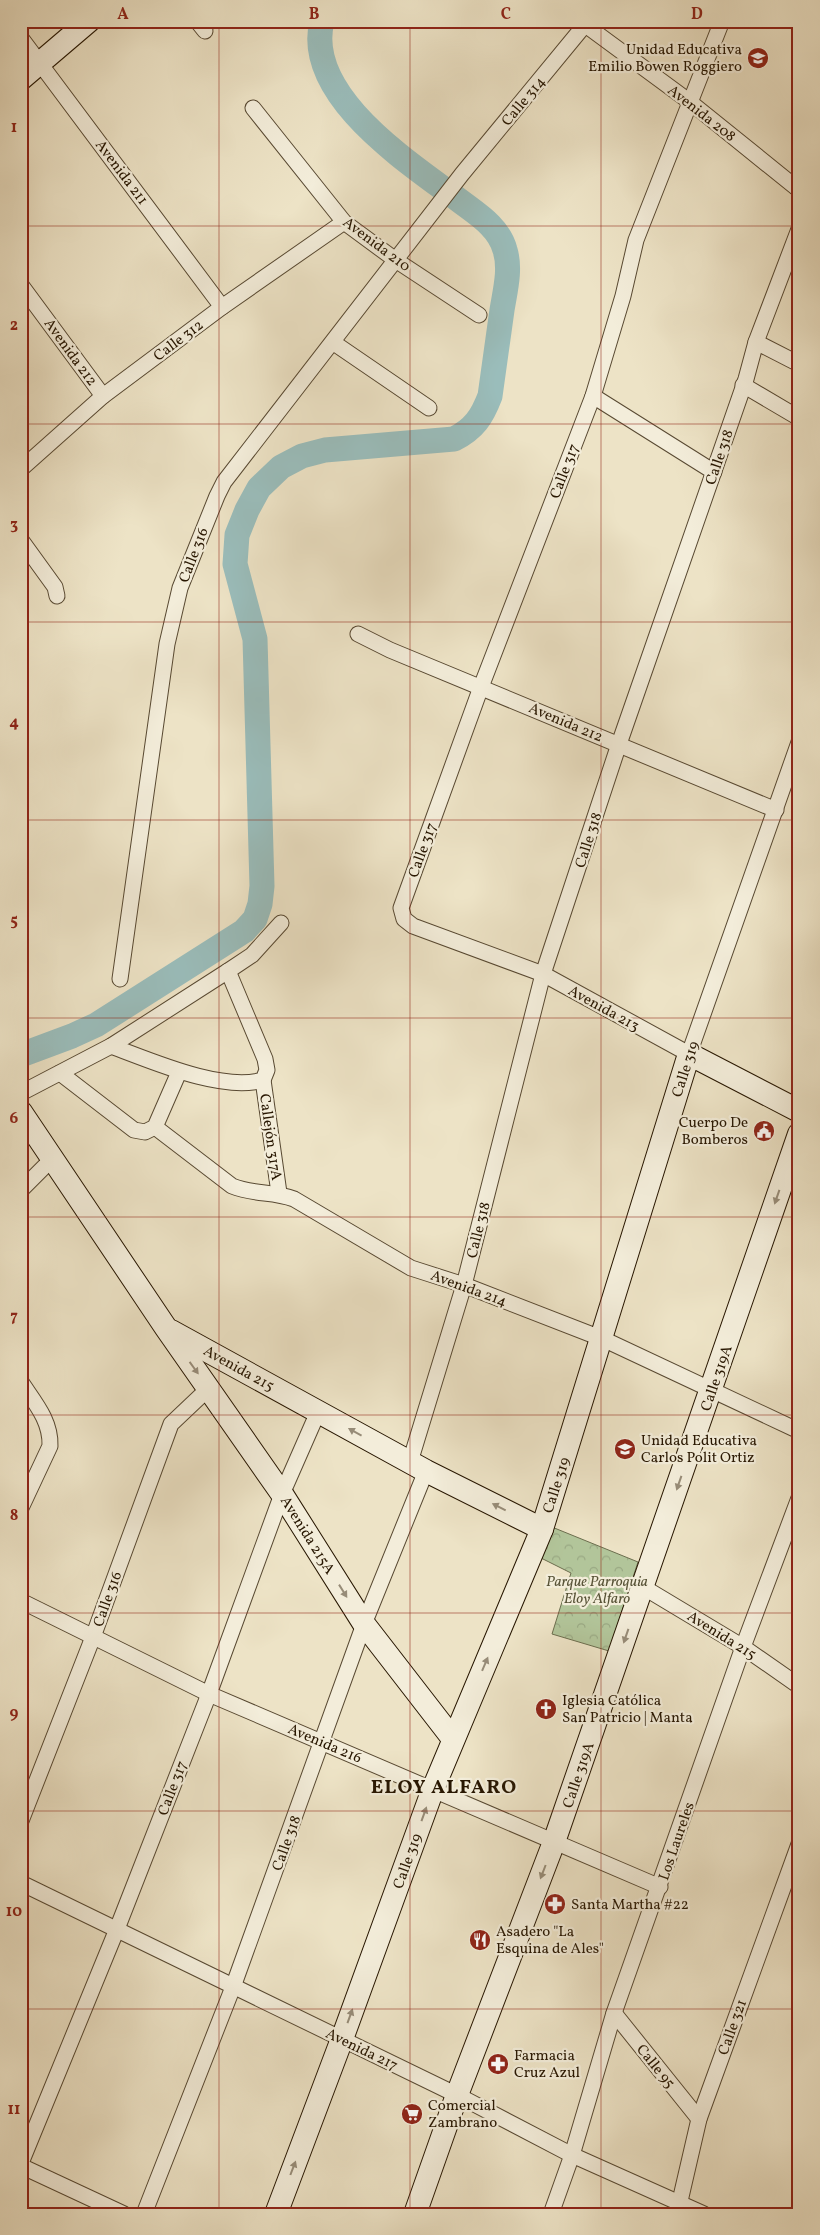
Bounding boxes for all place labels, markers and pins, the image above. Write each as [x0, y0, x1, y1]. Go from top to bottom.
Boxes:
place label: Unidad Educativa Emilio Bowen Roggiero [588, 40, 742, 78]
school or university icon: Unidad Educativa Emilio Bowen Roggiero [746, 46, 770, 70]
place label: Cuerpo De Bomberos [679, 1113, 748, 1151]
public building icon: Cuerpo De Bomberos [752, 1119, 776, 1143]
place label: Unidad Educativa Carlos Polit Ortiz [641, 1431, 757, 1469]
school or university icon: Unidad Educativa Carlos Polit Ortiz [613, 1437, 637, 1461]
place label: Iglesia Católica San Patricio | Manta [562, 1691, 693, 1729]
church icon: Iglesia Católica San Patricio | Manta [534, 1697, 558, 1721]
pharmacy icon: Santa Martha #22 [543, 1892, 567, 1916]
place label: Santa Martha #22 [571, 1895, 689, 1916]
place label: Asadero "La Esquina de Ales" [496, 1922, 604, 1960]
restaurant icon: Asadero "La Esquina de Ales" [468, 1928, 492, 1952]
place label: Farmacia Cruz Azul [514, 2046, 580, 2084]
pharmacy icon: Farmacia Cruz Azul [486, 2052, 510, 2076]
place label: Comercial Zambrano [428, 2096, 497, 2134]
supermarket icon: Comercial Zambrano [400, 2102, 424, 2126]

